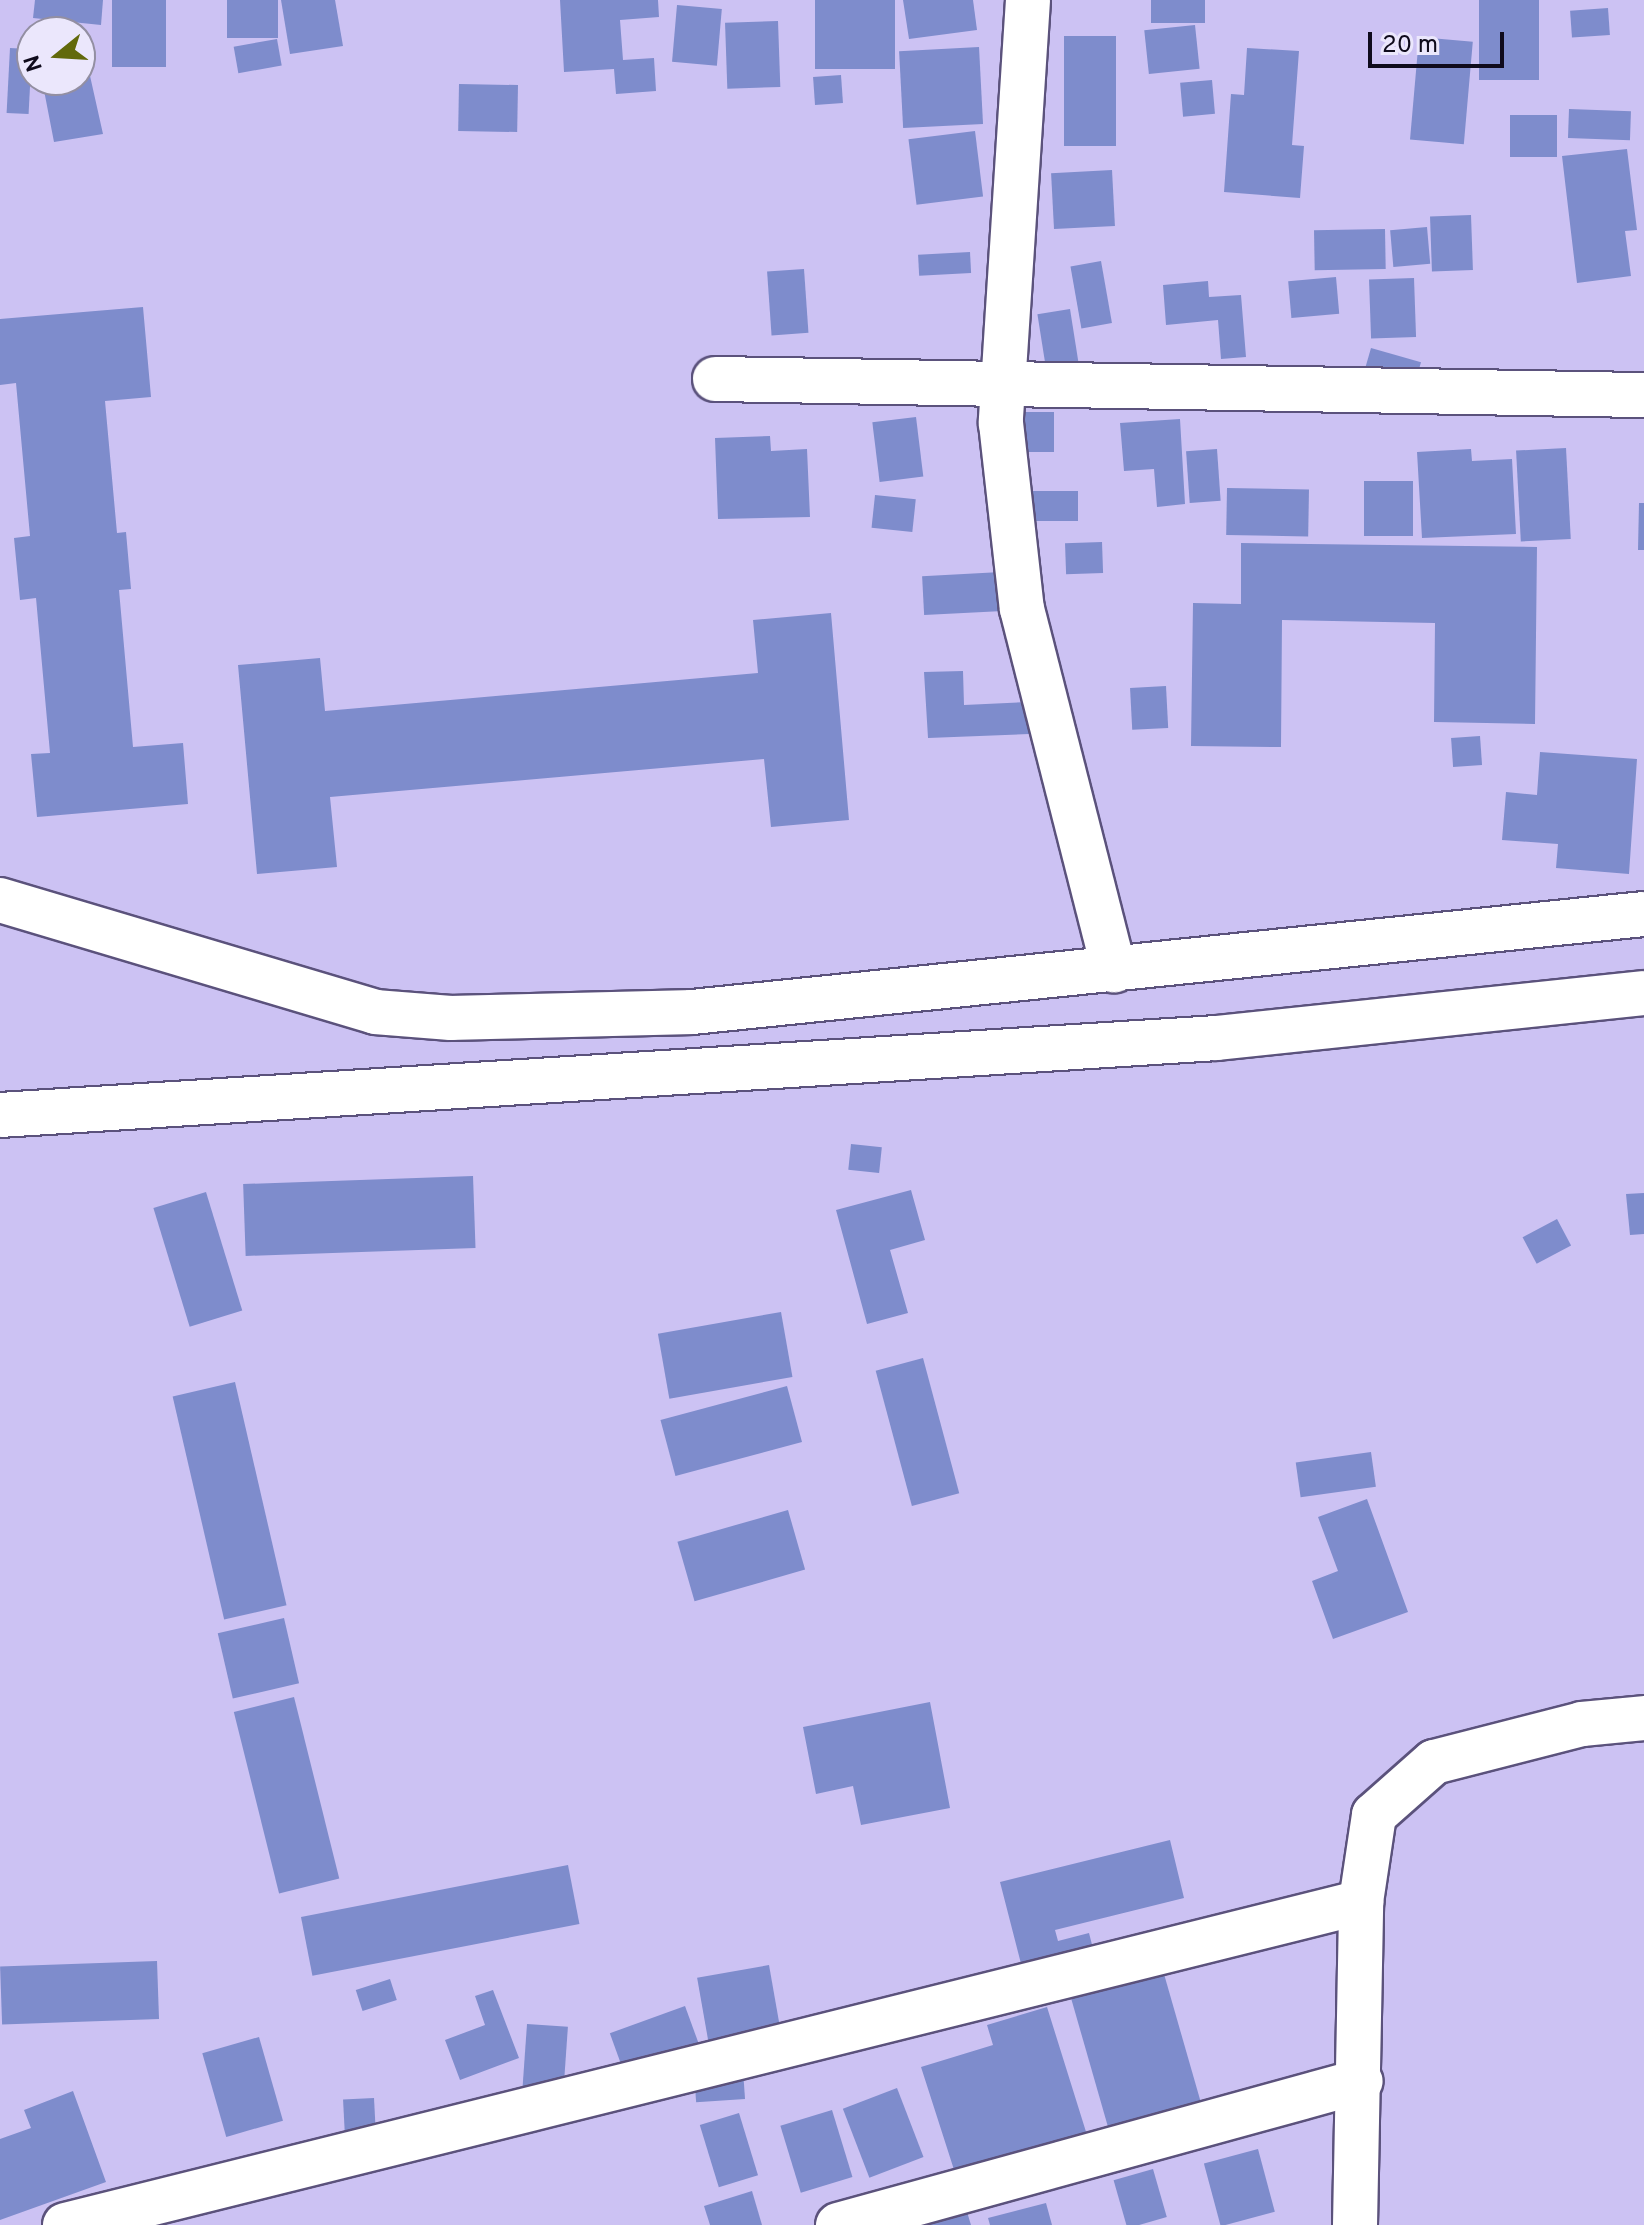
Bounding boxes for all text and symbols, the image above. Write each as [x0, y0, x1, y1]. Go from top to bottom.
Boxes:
north arrow [16, 16, 96, 96]
scale bar [1372, 16, 1508, 66]
text: 20 m [1382, 31, 1438, 61]
text: N [19, 51, 50, 75]

